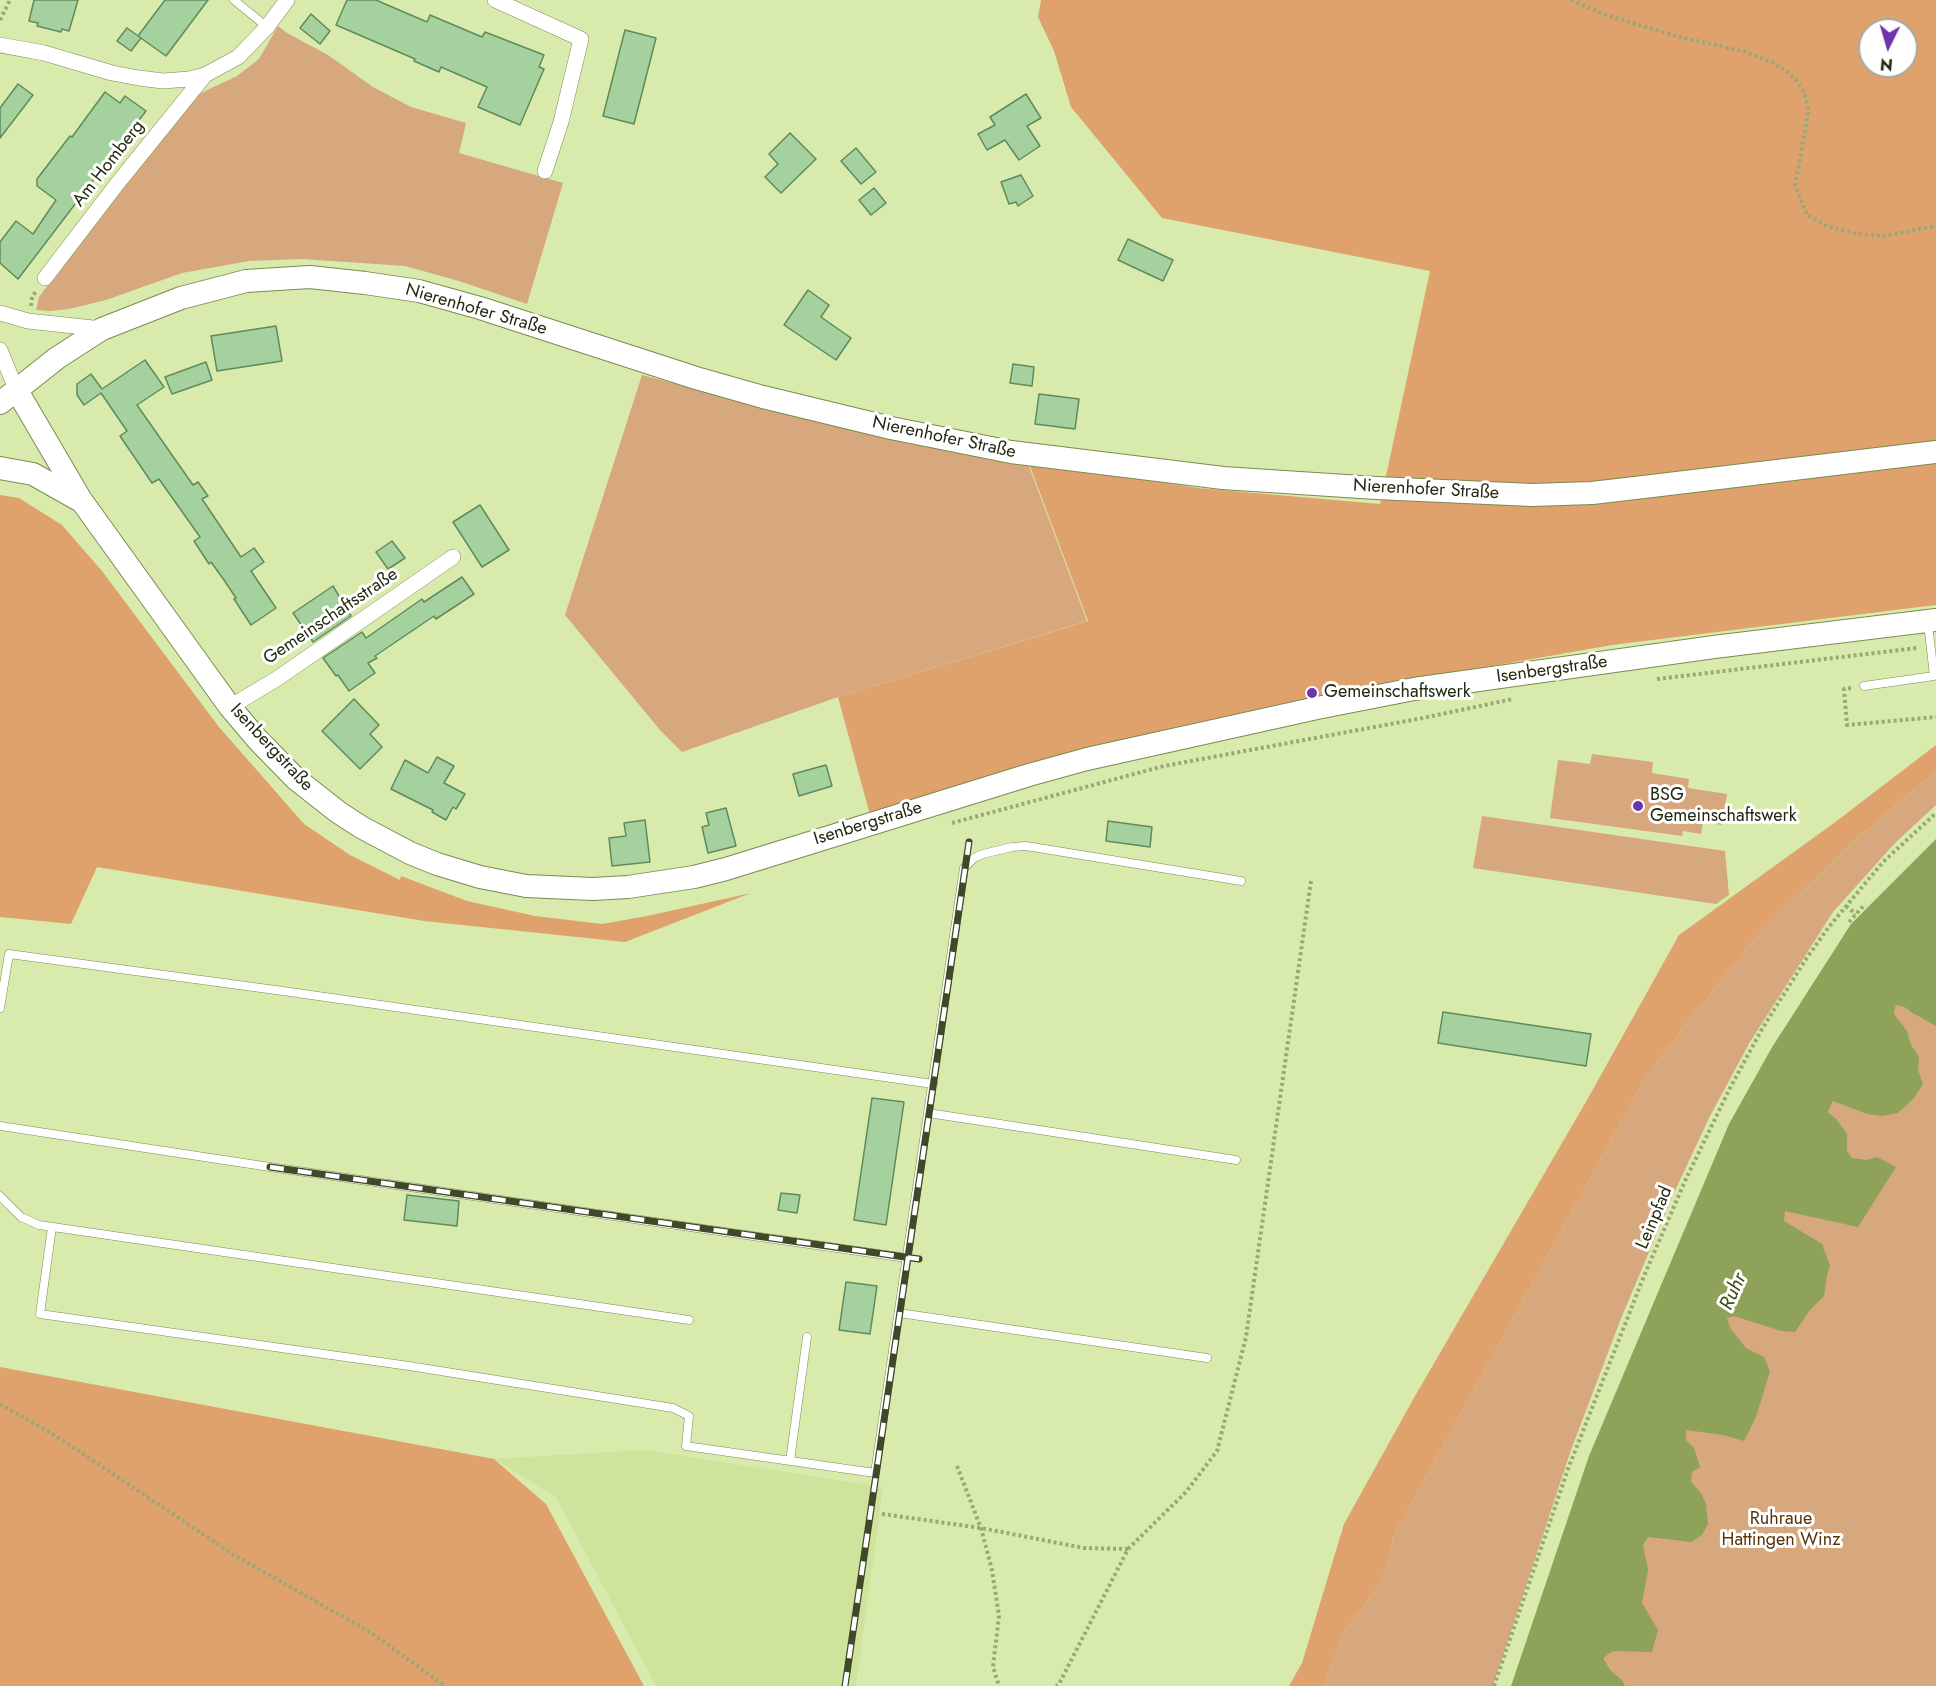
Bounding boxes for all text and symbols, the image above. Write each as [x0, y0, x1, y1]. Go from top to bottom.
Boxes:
north arrow [1858, 18, 1918, 78]
text: N [1879, 52, 1894, 76]
street label: Am Homberg [69, 116, 149, 212]
street label: Nierenhofer Straße [403, 279, 549, 341]
street label: Nierenhofer Straße [870, 412, 1018, 464]
street label: Nierenhofer Straße [1352, 475, 1500, 505]
street label: Gemeinschaftsstraße [260, 564, 402, 670]
street label: Isenbergstraße [1495, 652, 1609, 688]
place label: Gemeinschaftswerk [1324, 682, 1471, 704]
marker: Gemeinschaftswerk [1305, 686, 1319, 700]
street label: Isenbergstraße [225, 700, 317, 796]
place label: BSG Gemeinschaftswerk [1650, 785, 1797, 828]
street label: Isenbergstraße [811, 797, 925, 851]
marker: BSG Gemeinschaftswerk [1631, 799, 1645, 813]
street label: Leinpfad [1632, 1183, 1678, 1253]
water label: Ruhr [1715, 1270, 1753, 1314]
park label: Ruhraue Hattingen Winz [1722, 1509, 1840, 1552]

